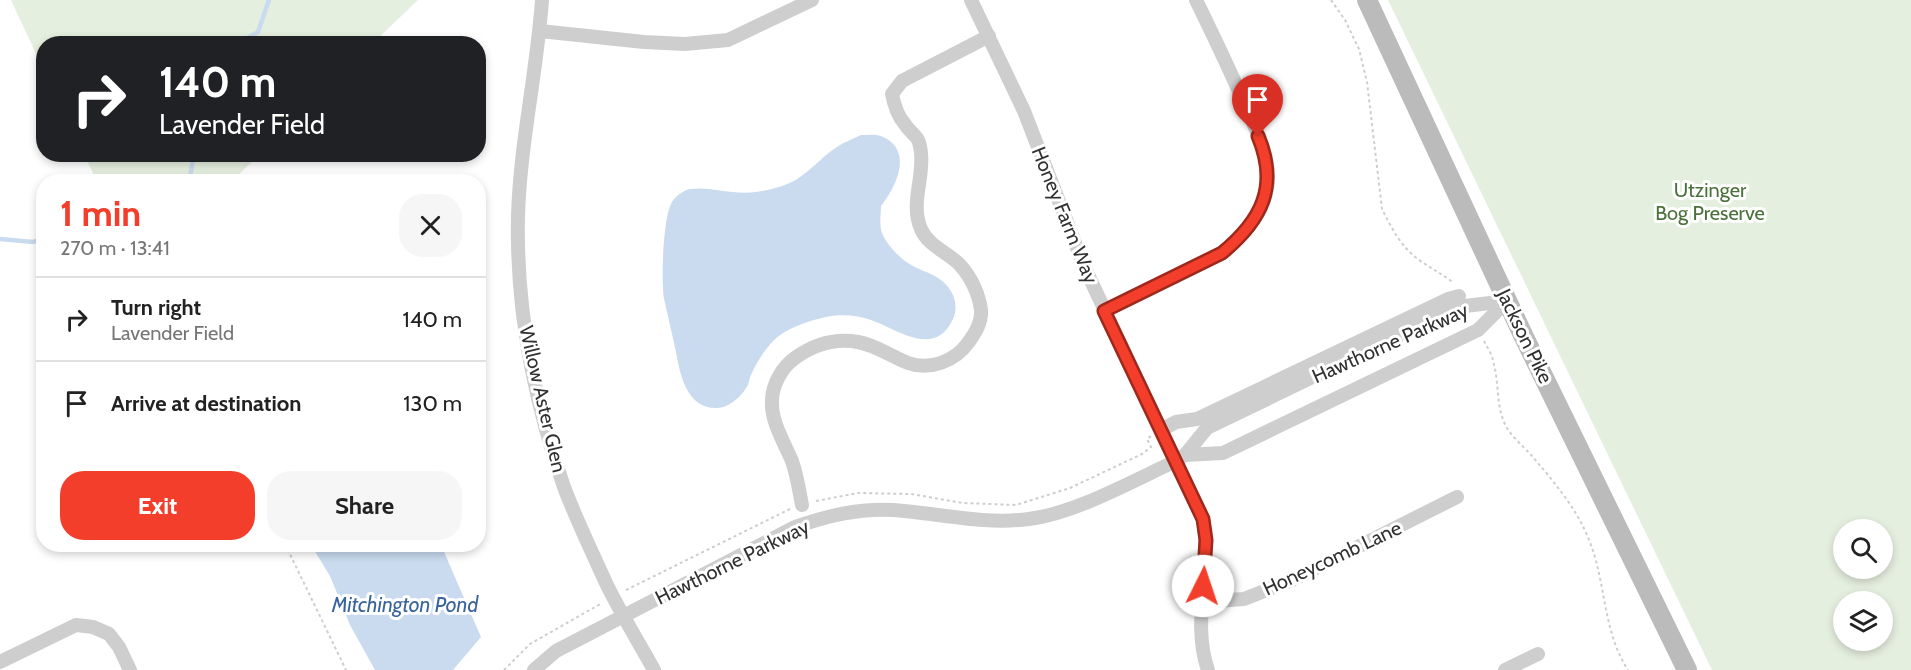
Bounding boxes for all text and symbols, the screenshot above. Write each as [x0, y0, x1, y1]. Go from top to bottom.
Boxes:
text: 140 m [159, 56, 276, 108]
icon: right [60, 60, 138, 138]
pin [1232, 74, 1283, 136]
icon: arrive [1241, 83, 1274, 116]
text: Lavender Field [159, 108, 325, 141]
street label: Honey Farm Way [1027, 143, 1103, 287]
park label: Utzinger Bog Preserve [1655, 178, 1765, 225]
text: 1 min [60, 191, 141, 235]
button: close [399, 194, 462, 257]
text: 270 m · 13:41 [60, 236, 170, 260]
street label: Jackson Pike [1491, 284, 1558, 387]
text: Turn right [111, 294, 201, 321]
street label: Hawthorne Parkway [1308, 298, 1472, 388]
icon: right [60, 303, 93, 336]
text: 140 m [403, 306, 462, 333]
text: Lavender Field [111, 321, 234, 345]
street label: Willow Aster Glen [514, 323, 572, 475]
icon: arrive [60, 387, 93, 420]
text: Arrive at destination [111, 390, 301, 417]
text: 130 m [403, 390, 462, 417]
button: Exit [60, 471, 255, 540]
button: Share [267, 471, 462, 540]
street label: Hawthorne Parkway [651, 514, 813, 610]
street label: Honeycomb Lane [1259, 515, 1405, 601]
map controls [1833, 519, 1893, 651]
button: search [1833, 519, 1893, 579]
position arrow [1171, 554, 1235, 618]
button: layers [1833, 591, 1893, 651]
water label: Mitchington Pond [331, 592, 479, 617]

